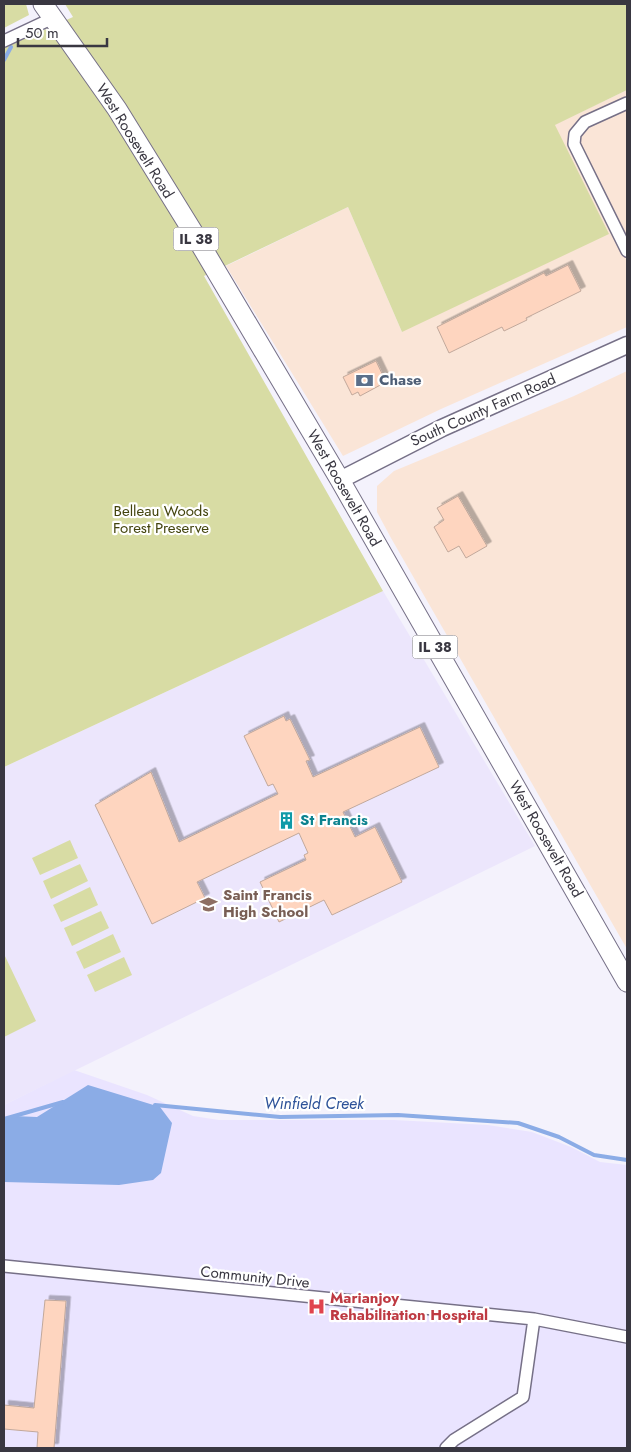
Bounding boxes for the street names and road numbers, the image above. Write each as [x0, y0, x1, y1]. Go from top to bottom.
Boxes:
street label: West Roosevelt Road [91, 79, 179, 203]
road number: IL 38 [174, 228, 218, 250]
street label: South County Farm Road [407, 368, 559, 452]
street label: West Roosevelt Road [302, 425, 386, 551]
road number: IL 38 [412, 636, 458, 659]
street label: West Roosevelt Road [504, 776, 588, 902]
street label: Community Drive [199, 1260, 311, 1294]

